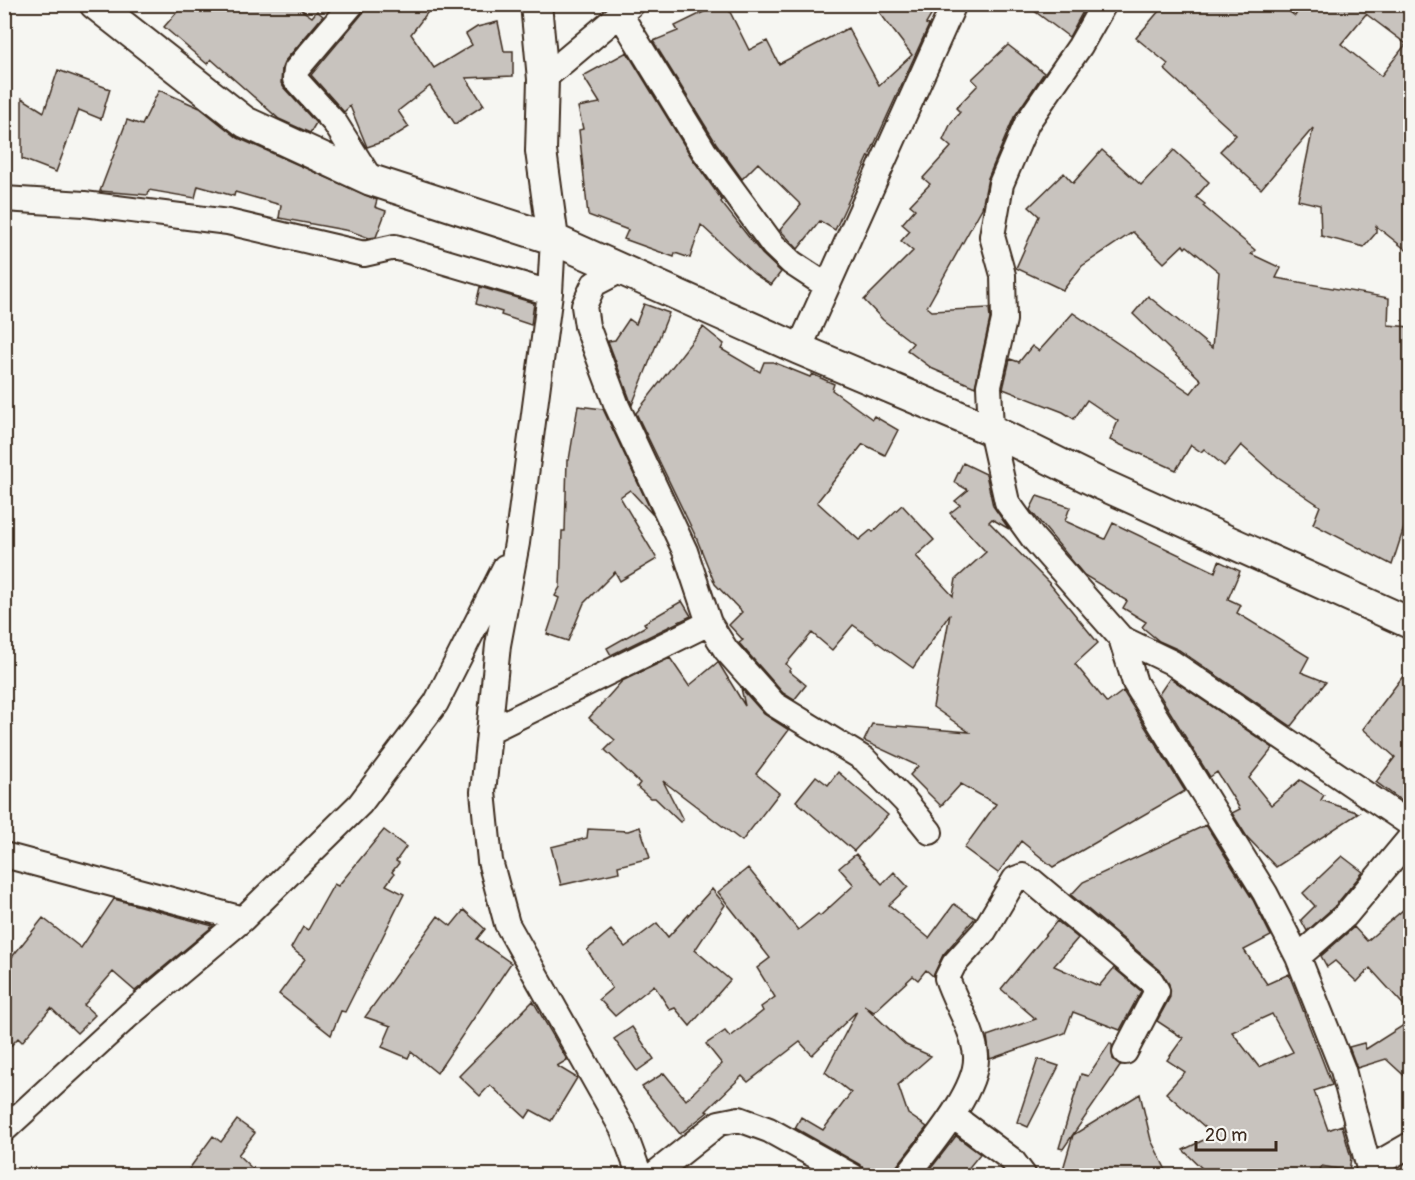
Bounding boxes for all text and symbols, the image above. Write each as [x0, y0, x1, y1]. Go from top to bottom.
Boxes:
scale bar [1196, 1114, 1276, 1152]
text: 20 m [1205, 1124, 1247, 1147]

